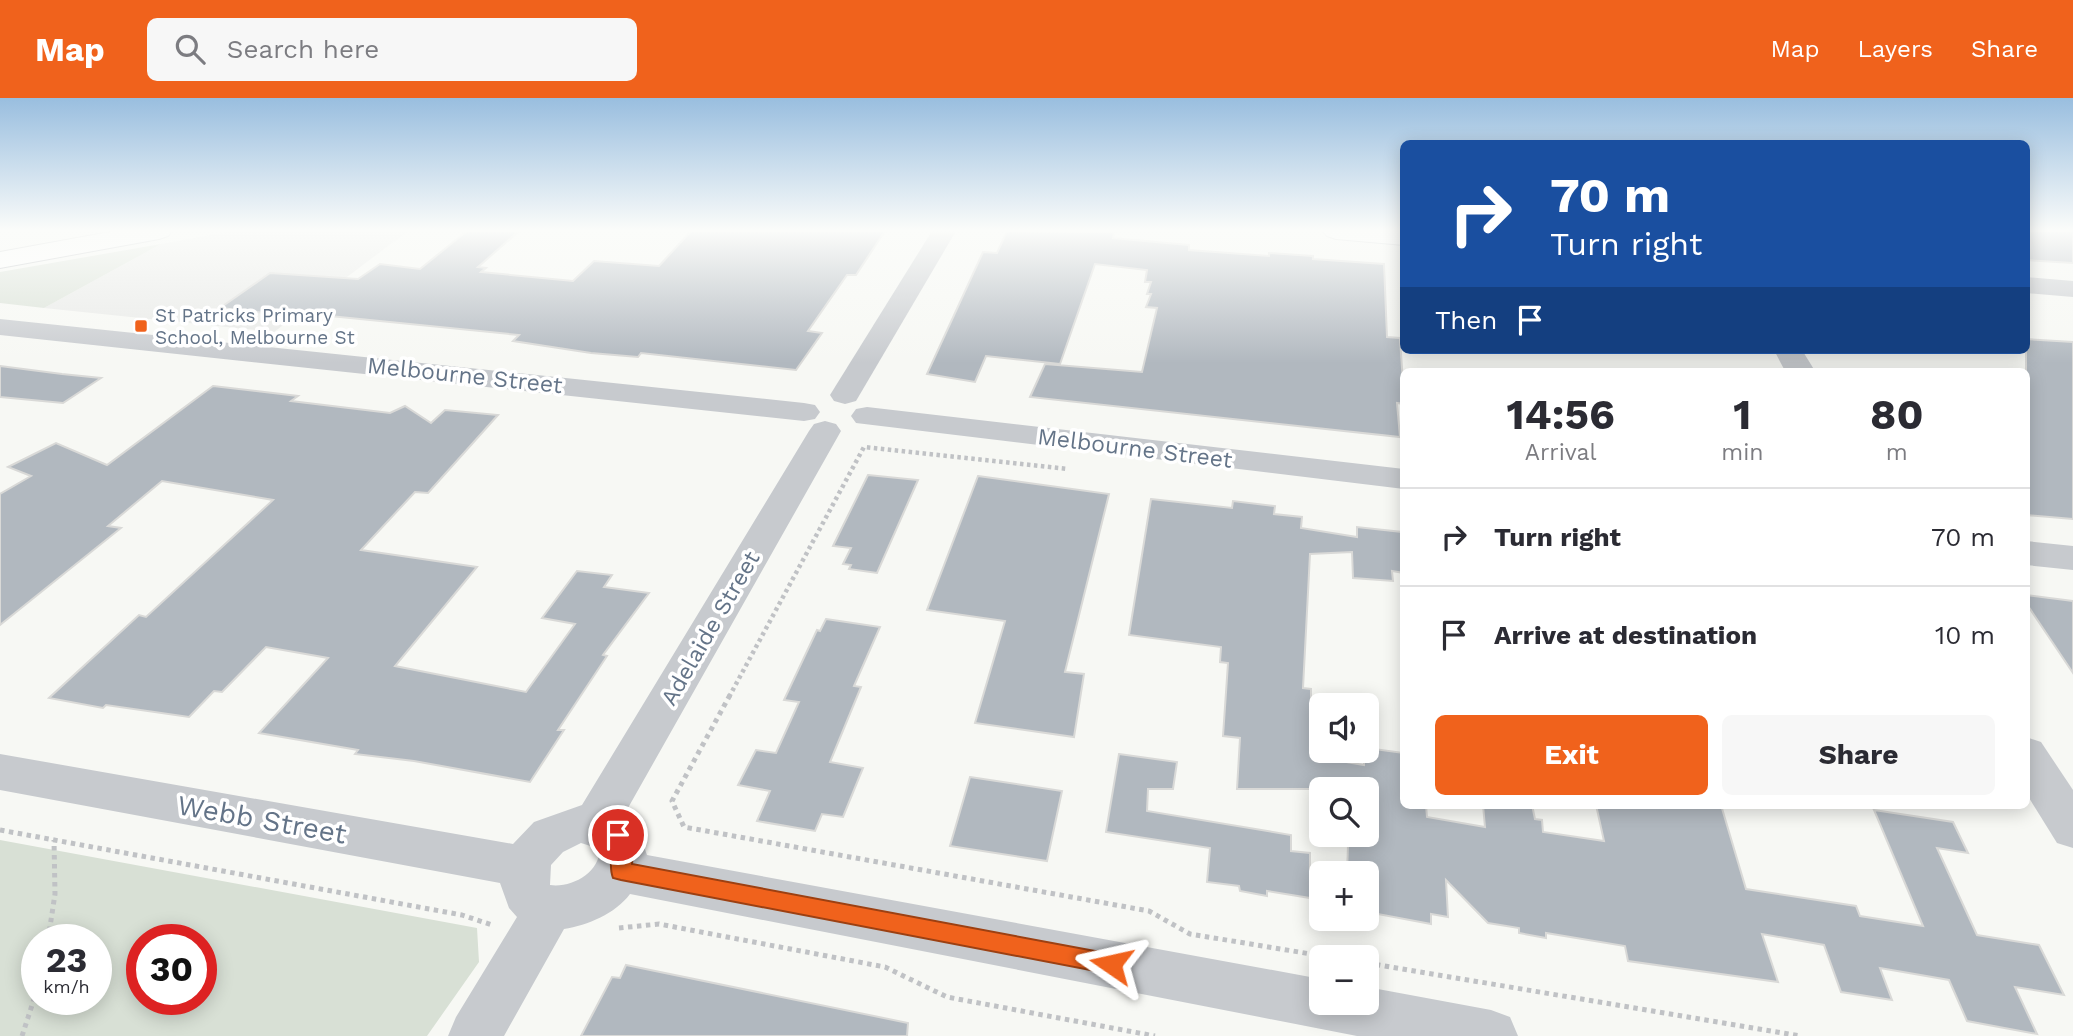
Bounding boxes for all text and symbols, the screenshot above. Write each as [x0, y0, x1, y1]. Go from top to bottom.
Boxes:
search box [147, 18, 637, 81]
text: Map [35, 30, 105, 69]
icon: search [171, 30, 209, 68]
text: Search here [227, 34, 379, 64]
text: Map [1771, 35, 1819, 63]
text: Layers [1857, 35, 1933, 63]
text: Share [1971, 35, 2038, 63]
text: 70 m [1550, 166, 1670, 224]
icon: right [1435, 168, 1526, 259]
text: Turn right [1550, 225, 1702, 263]
icon: arrive [1511, 301, 1549, 339]
place label: St Patricks Primary School, Melbourne St [155, 304, 355, 349]
text: Then [1435, 305, 1497, 335]
marker: St Patricks Primary School, Melbourne St [133, 318, 149, 334]
street label: Melbourne Street [366, 352, 564, 399]
text: 14:56 [1507, 390, 1615, 439]
text: 1 [1733, 390, 1751, 439]
text: 80 [1870, 390, 1923, 439]
street label: Melbourne Street [1036, 423, 1234, 474]
text: Arrival [1525, 439, 1597, 466]
text: min [1721, 439, 1764, 466]
text: m [1886, 439, 1908, 466]
icon: right [1435, 518, 1473, 556]
text: Turn right [1494, 522, 1621, 552]
text: 70 m [1931, 522, 1995, 552]
street label: Adelaide Street [655, 546, 766, 710]
icon: arrive [1435, 616, 1473, 654]
text: Arrive at destination [1494, 620, 1757, 650]
text: 10 m [1935, 620, 1995, 650]
map controls [1309, 693, 1379, 1015]
button: sound [1309, 693, 1379, 763]
button: Exit [1435, 715, 1708, 795]
button: Share [1722, 715, 1995, 795]
button: search [1309, 777, 1379, 847]
street label: Webb Street [175, 788, 349, 851]
pin [588, 805, 648, 865]
icon: arrive [599, 816, 637, 854]
button: + [1309, 861, 1379, 931]
speed limit sign: 30 [126, 924, 217, 1015]
position arrow [1074, 927, 1148, 1001]
text: 23 [46, 939, 87, 981]
button: − [1309, 945, 1379, 1015]
text: km/h [43, 976, 90, 997]

